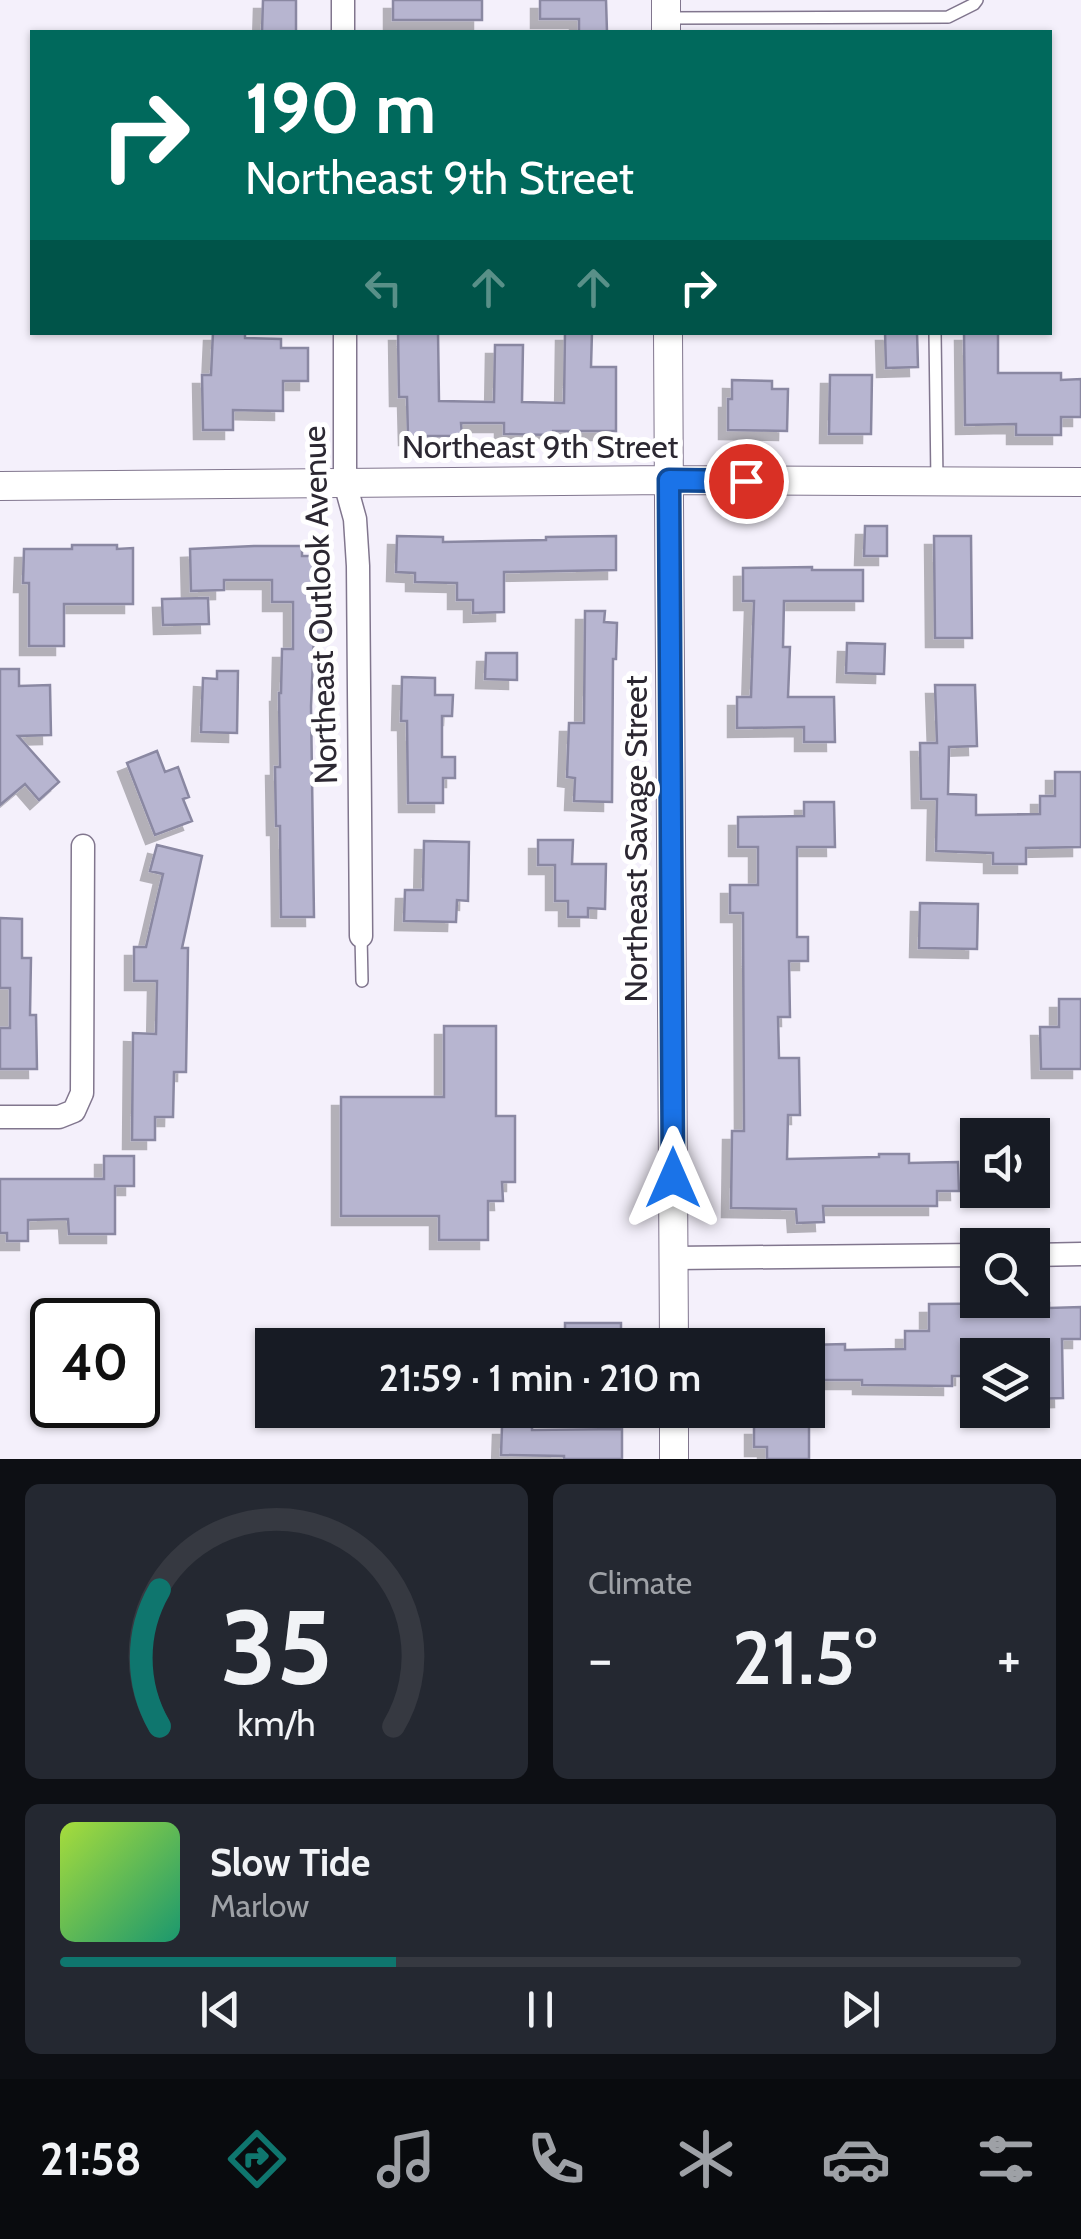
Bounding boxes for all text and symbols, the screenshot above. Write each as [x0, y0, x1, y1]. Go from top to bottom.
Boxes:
text: 190 m [245, 65, 436, 151]
icon: right [80, 70, 210, 200]
text: Northeast 9th Street [245, 151, 634, 205]
icon: left [356, 260, 411, 315]
icon: ahead [461, 260, 516, 315]
icon: ahead [566, 260, 621, 315]
icon: right [671, 260, 726, 315]
street label: Northeast Outlook Avenue [294, 425, 345, 785]
street label: Northeast 9th Street [402, 427, 679, 466]
pin [704, 439, 789, 524]
icon: arrive [719, 454, 774, 509]
street label: Northeast Savage Street [616, 675, 655, 1003]
map controls [960, 1118, 1050, 1428]
button: sound [960, 1118, 1050, 1208]
position arrow [621, 1126, 725, 1230]
button: search [960, 1228, 1050, 1318]
speed limit sign: 40 [30, 1298, 160, 1428]
button: layers [960, 1338, 1050, 1428]
text: 21:59 · 1 min · 210 m [379, 1354, 701, 1401]
text: Climate [588, 1563, 692, 1602]
text: 35 [221, 1584, 332, 1710]
text: 21.5° [732, 1612, 877, 1703]
text: − [588, 1625, 612, 1692]
text: + [997, 1625, 1021, 1692]
text: km/h [237, 1702, 316, 1745]
text: Slow Tide [210, 1839, 370, 1886]
text: Marlow [210, 1886, 309, 1925]
icon: previous [193, 1982, 248, 2037]
icon: pause [513, 1982, 568, 2037]
icon: next [833, 1982, 888, 2037]
icon: directions [222, 2124, 292, 2194]
icon: music [371, 2124, 441, 2194]
icon: phone [521, 2124, 591, 2194]
icon: climate [671, 2124, 741, 2194]
icon: car [821, 2124, 891, 2194]
icon: filters [971, 2124, 1041, 2194]
text: 21:58 [40, 2132, 142, 2186]

